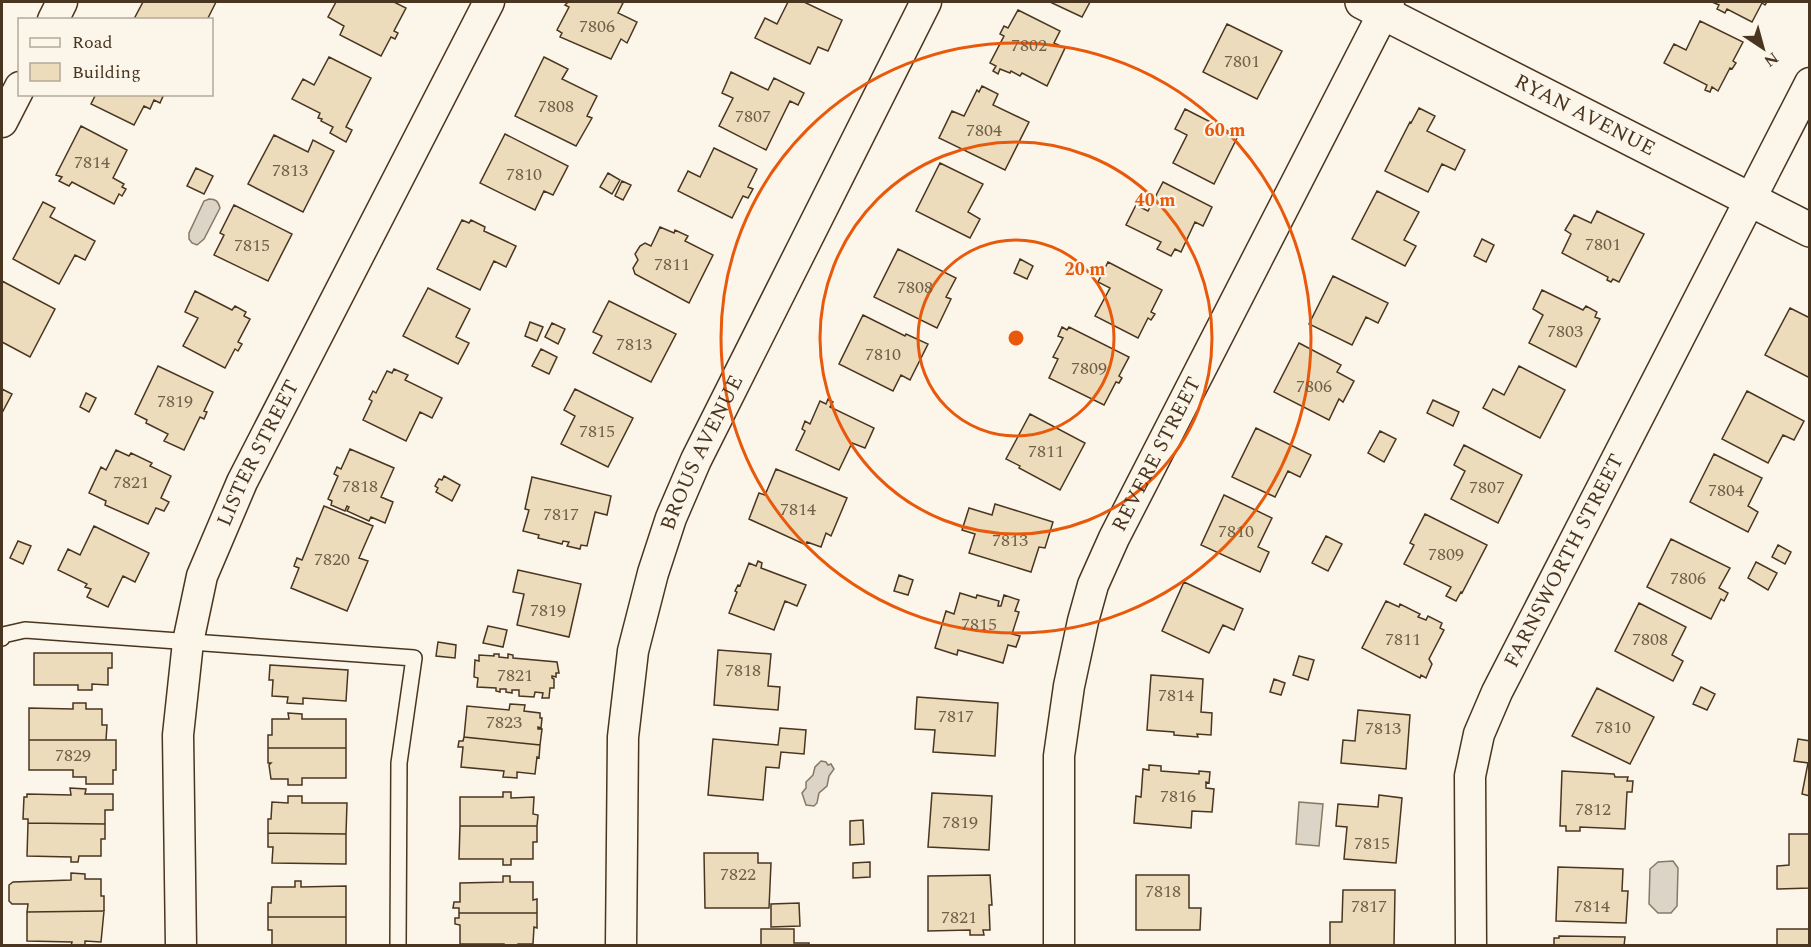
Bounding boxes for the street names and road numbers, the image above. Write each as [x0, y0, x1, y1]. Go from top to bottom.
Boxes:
street label: RYAN AVENUE [1509, 66, 1661, 165]
street label: BROUS AVENUE [652, 370, 752, 534]
street label: REVERE STREET [1104, 371, 1210, 537]
street label: LISTER STREET [209, 374, 308, 532]
street label: FARNSWORTH STREET [1496, 448, 1633, 673]

